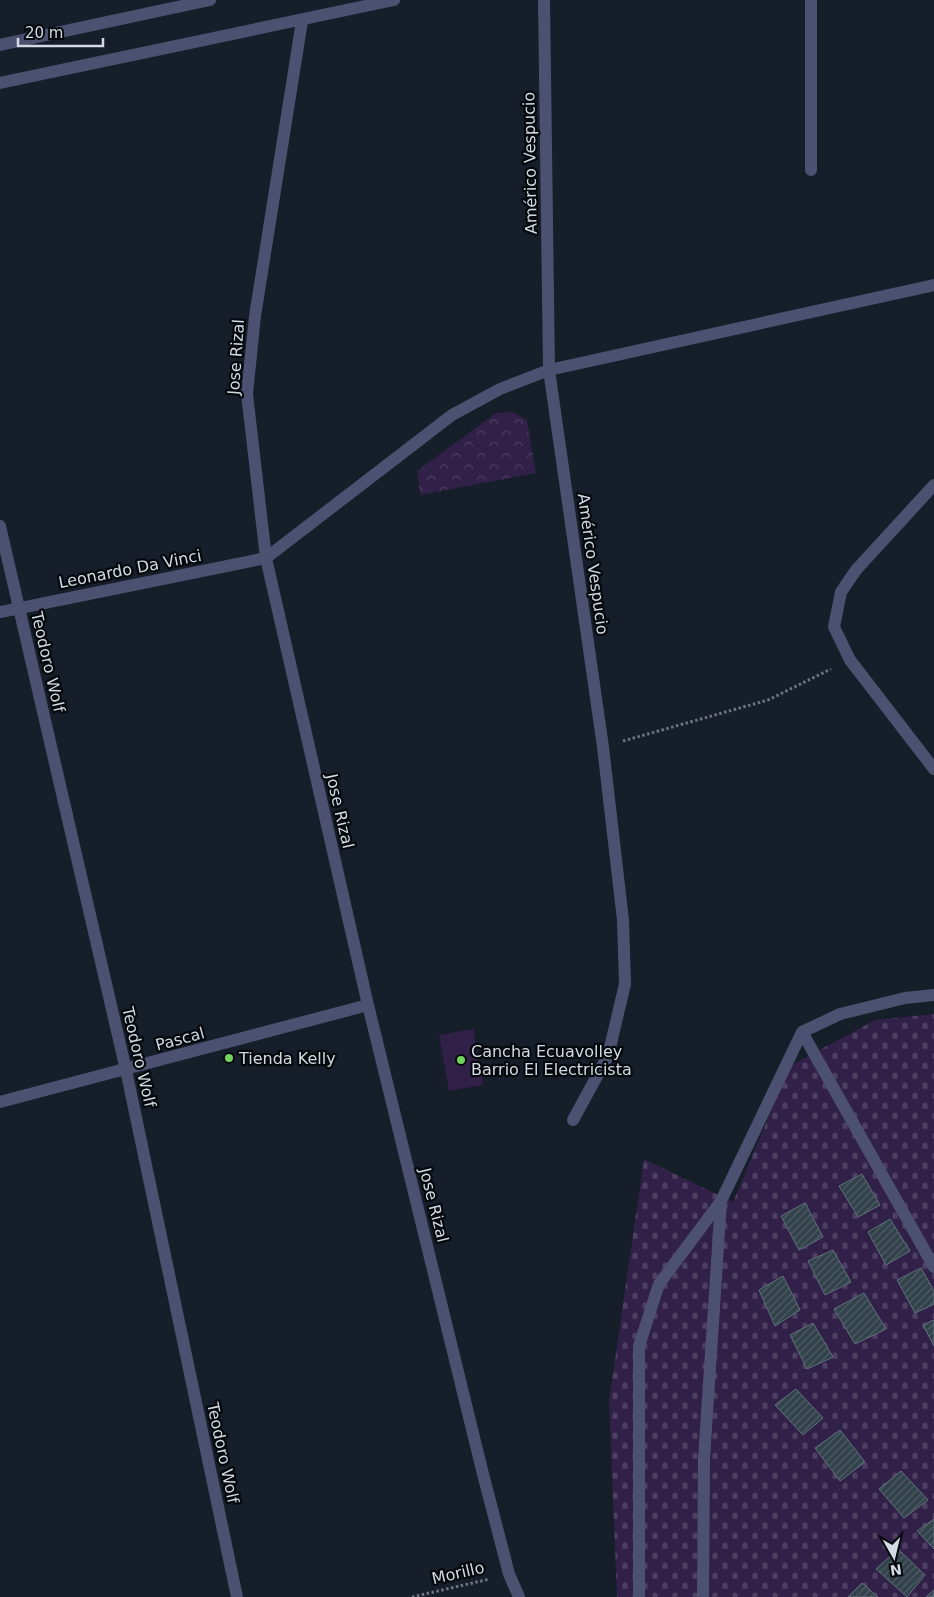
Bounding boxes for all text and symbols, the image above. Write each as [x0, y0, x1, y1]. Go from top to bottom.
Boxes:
scale bar [18, 15, 102, 47]
text: 20 m [25, 24, 63, 42]
street label: Américo Vespucio [519, 92, 541, 234]
street label: Jose Rizal [224, 318, 248, 397]
street label: Américo Vespucio [574, 492, 612, 636]
street label: Leonardo Da Vinci [57, 546, 203, 592]
street label: Teodoro Wolf [27, 609, 69, 714]
street label: Jose Rizal [322, 771, 358, 850]
street label: Teodoro Wolf [118, 1004, 160, 1109]
street label: Pascal [153, 1023, 207, 1055]
place label: Cancha Ecuavolley Barrio El Electricista [471, 1042, 632, 1079]
place label: Tienda Kelly [238, 1049, 336, 1068]
marker: Tienda Kelly [223, 1052, 235, 1064]
marker: Cancha Ecuavolley Barrio El Electricista [455, 1054, 467, 1066]
street label: Jose Rizal [415, 1165, 452, 1244]
street label: Teodoro Wolf [203, 1400, 243, 1505]
north arrow [869, 1532, 919, 1582]
street label: Morillo [430, 1558, 486, 1588]
text: N [889, 1561, 903, 1579]

